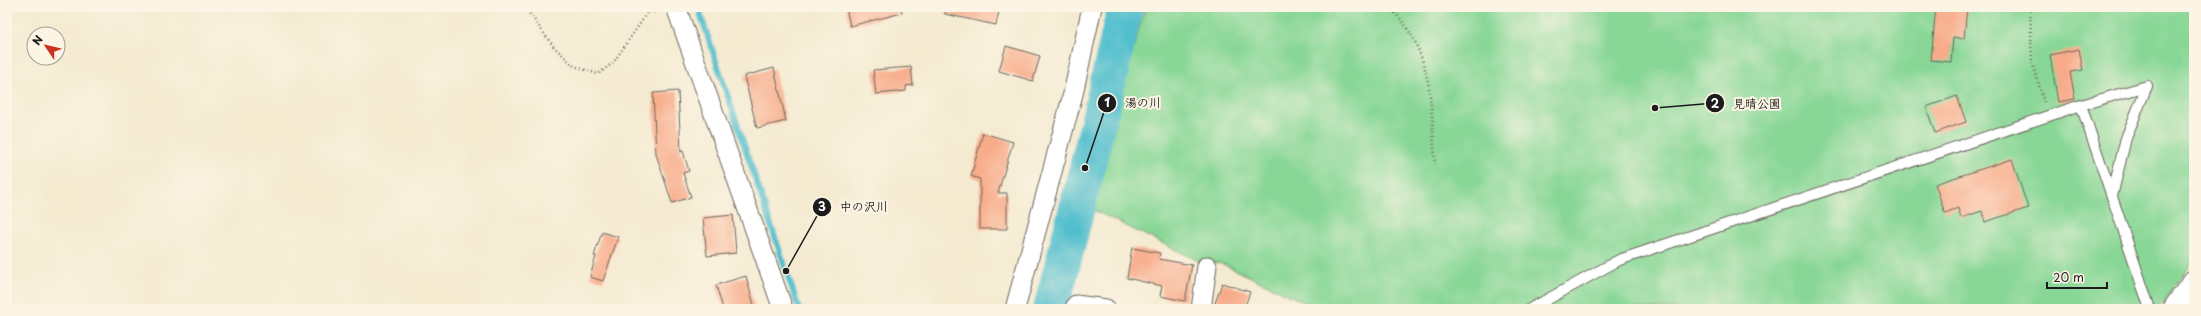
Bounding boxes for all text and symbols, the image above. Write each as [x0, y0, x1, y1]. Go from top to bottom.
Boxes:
north arrow [26, 26, 66, 66]
text: N [28, 31, 47, 48]
callout: 湯の川 [1097, 91, 1169, 115]
callout: 見晴公園 [1705, 91, 1789, 115]
text: 1 [1104, 93, 1110, 111]
text: 湯の川 [1125, 93, 1161, 111]
text: 2 [1711, 94, 1720, 112]
text: 見晴公園 [1733, 94, 1781, 112]
callout: 中の沢川 [812, 195, 896, 219]
text: 3 [818, 197, 826, 215]
text: 中の沢川 [840, 197, 888, 215]
scale bar [2047, 264, 2107, 290]
text: 20 m [2053, 268, 2084, 286]

